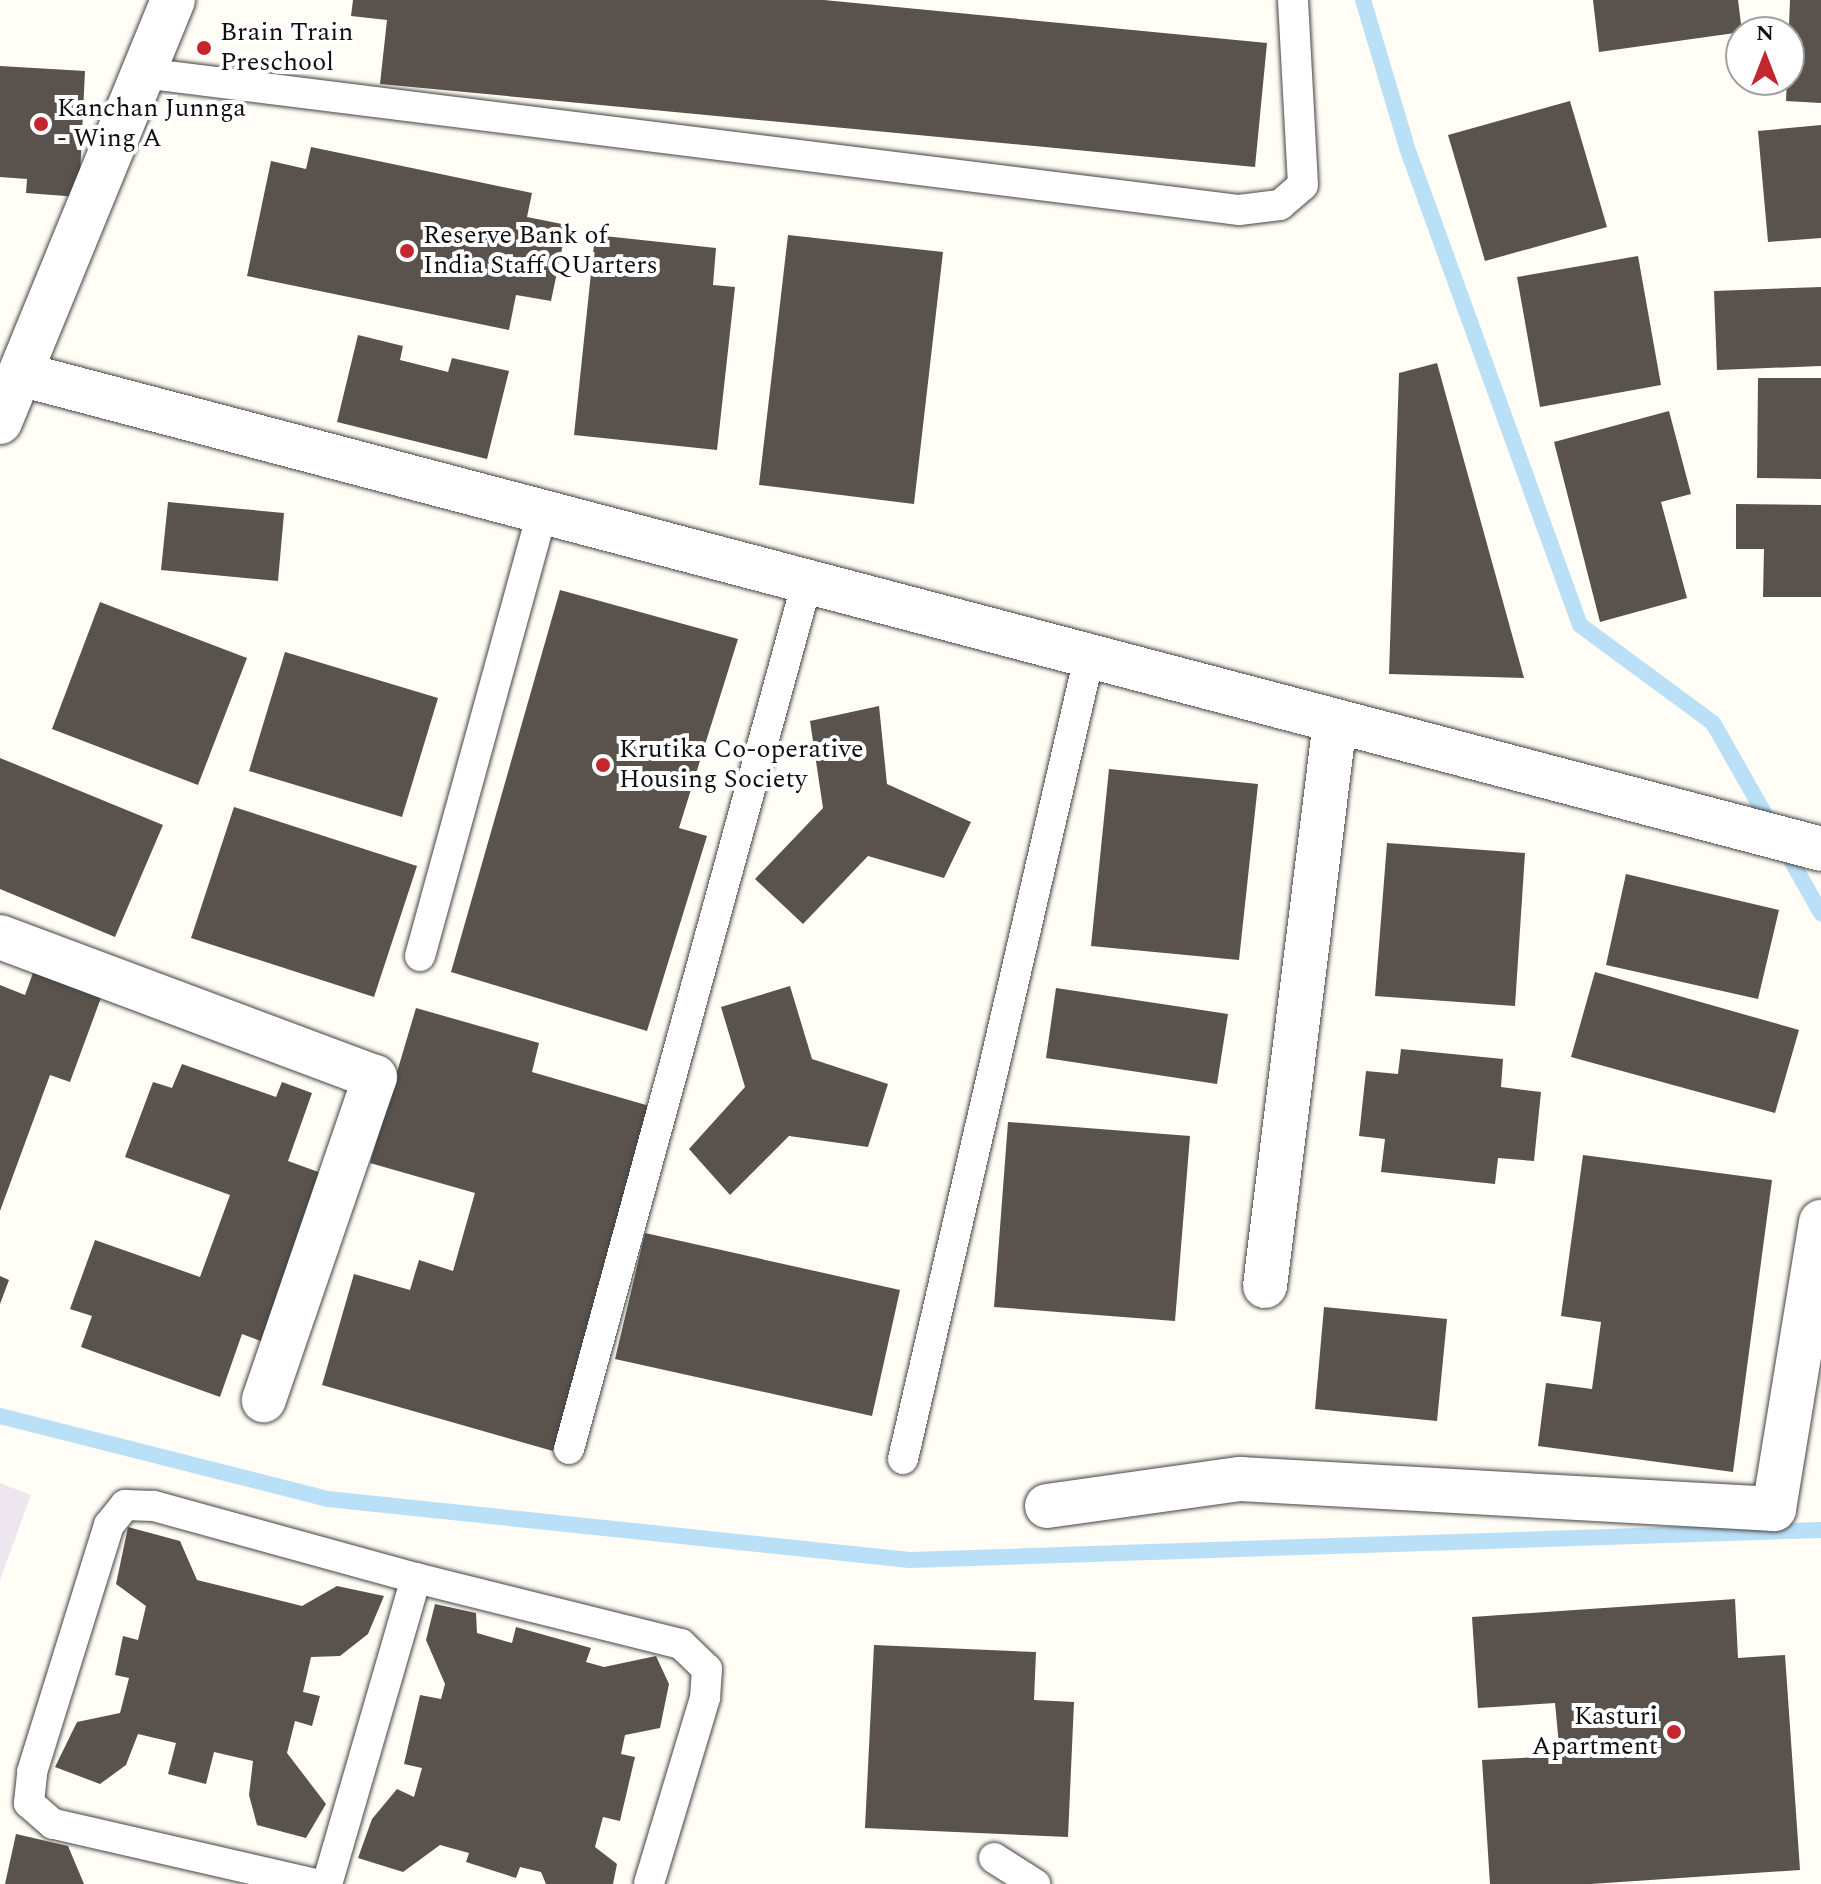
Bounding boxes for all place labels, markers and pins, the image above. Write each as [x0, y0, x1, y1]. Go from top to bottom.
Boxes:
place label: Brain Train Preschool [220, 17, 353, 78]
marker: Brain Train Preschool [195, 39, 213, 57]
place label: Kanchan Junnga - Wing A [57, 93, 246, 154]
marker: Kanchan Junnga - Wing A [32, 115, 50, 133]
place label: Reserve Bank of India Staff QUarters [423, 220, 658, 282]
marker: Reserve Bank of India Staff QUarters [398, 242, 416, 260]
place label: Krutika Co-operative Housing Society [619, 734, 864, 796]
marker: Krutika Co-operative Housing Society [594, 756, 612, 774]
place label: Kasturi Apartment [1532, 1701, 1658, 1762]
marker: Kasturi Apartment [1665, 1723, 1683, 1741]

